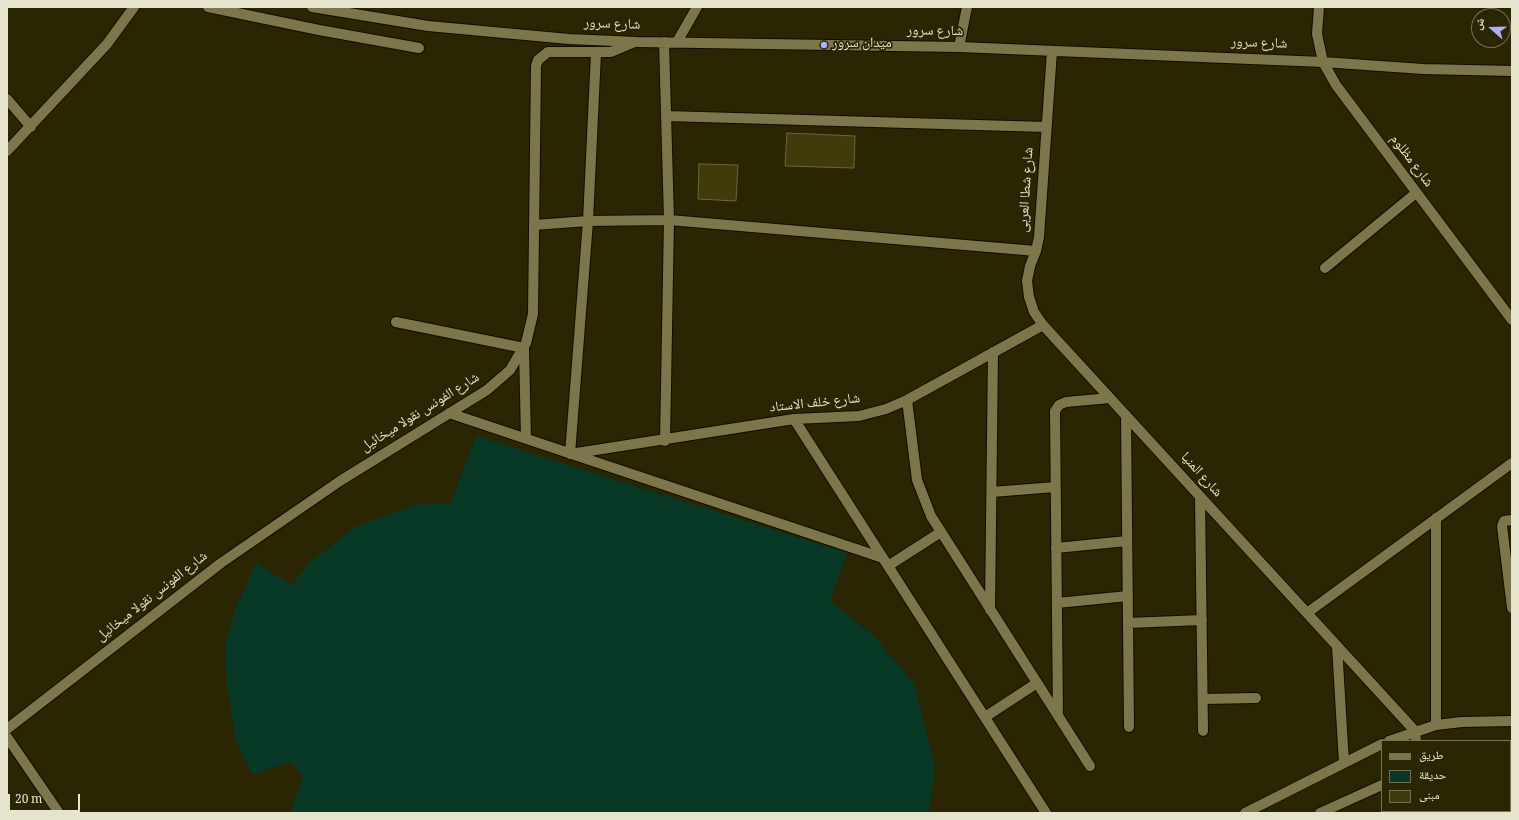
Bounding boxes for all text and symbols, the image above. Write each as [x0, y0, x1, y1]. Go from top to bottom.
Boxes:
north arrow [1471, 8, 1511, 48]
text: ش [1469, 15, 1491, 33]
street label: شارع سرور [583, 17, 641, 35]
street label: شارع سرور [907, 24, 963, 42]
street label: شارع سرور [1230, 36, 1288, 54]
place label: ميدان سرور [832, 37, 892, 53]
marker: ميدان سرور [819, 40, 829, 50]
street label: شارع مظلوم [1385, 132, 1435, 192]
street label: شارع شطا العربى [1017, 147, 1039, 233]
street label: شارع الفونس نقولا ميخائيل [359, 371, 483, 457]
street label: شارع خلف الاستاد [769, 392, 861, 418]
street label: شارع المنيا [1176, 450, 1224, 502]
street label: شارع الفونس نقولا ميخائيل [94, 549, 212, 647]
legend [1381, 740, 1511, 812]
text: طريق [1419, 746, 1444, 767]
text: حديقة [1419, 766, 1447, 787]
scale bar [10, 786, 82, 812]
text: مبنى [1419, 786, 1440, 807]
text: 20 m [15, 790, 42, 811]

